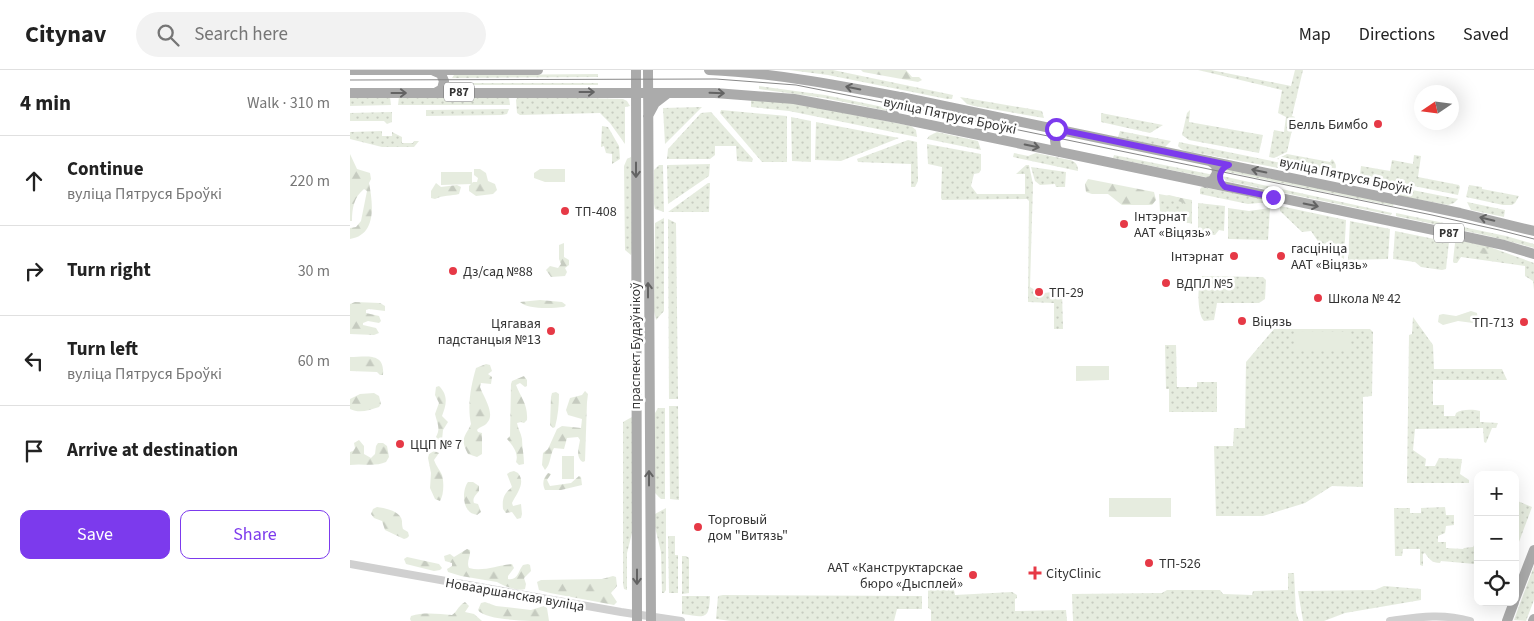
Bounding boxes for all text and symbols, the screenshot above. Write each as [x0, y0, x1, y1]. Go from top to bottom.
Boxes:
search box [136, 12, 486, 57]
text: Citynav [25, 17, 106, 52]
icon: search [154, 21, 182, 49]
text: Search here [194, 21, 288, 48]
text: Map [1299, 22, 1331, 47]
text: Directions [1359, 22, 1435, 47]
text: Saved [1463, 22, 1509, 47]
road number: Р87 [444, 83, 474, 102]
one-way arrow [845, 83, 861, 92]
north arrow [1414, 85, 1459, 130]
one-way arrow [578, 87, 595, 97]
text: 4 min [20, 88, 71, 118]
one-way arrow [390, 88, 406, 98]
one-way arrow [708, 88, 724, 98]
text: Walk · 310 m [247, 92, 330, 114]
street label: вуліца Пятруся Броўкі [881, 92, 1018, 140]
place label: Белль Бимбо [1288, 115, 1368, 135]
route start [1045, 118, 1068, 141]
marker: Белль Бимбо [1372, 118, 1384, 130]
one-way arrow [1023, 142, 1039, 151]
street label: вуліца Пятруся Броўкі [1277, 152, 1414, 200]
text: Continue [67, 156, 144, 183]
one-way arrow [631, 161, 641, 177]
one-way arrow [1252, 166, 1268, 175]
icon: ahead [20, 167, 48, 195]
text: 220 m [290, 170, 330, 192]
text: вуліца Пятруся Броўкі [67, 183, 222, 205]
route end [1262, 186, 1285, 209]
one-way arrow [1302, 200, 1318, 210]
place label: ТП-408 [575, 202, 617, 222]
marker: ТП-408 [559, 205, 571, 217]
place label: Інтэрнат ААТ «Віцязь» [1134, 207, 1211, 243]
one-way arrow [1479, 213, 1495, 223]
marker: Інтэрнат ААТ «Віцязь» [1118, 218, 1130, 230]
road number: Р87 [1434, 224, 1464, 242]
place label: гасцініца ААТ «Віцязь» [1291, 239, 1368, 275]
place label: Інтэрнат [1171, 247, 1225, 267]
marker: Інтэрнат [1228, 250, 1240, 262]
marker: гасцініца ААТ «Віцязь» [1275, 250, 1287, 262]
icon: right [20, 257, 48, 285]
text: Turn right [67, 257, 151, 284]
text: 30 m [298, 260, 330, 282]
place label: Дз/сад №88 [463, 262, 533, 282]
marker: Дз/сад №88 [447, 265, 459, 277]
place label: ВДПЛ №5 [1176, 274, 1233, 294]
marker: ВДПЛ №5 [1160, 277, 1172, 289]
street label: праспект Будаўнікоў [626, 282, 646, 409]
one-way arrow [643, 282, 653, 298]
place label: ТП-29 [1049, 283, 1084, 303]
marker: ТП-29 [1033, 286, 1045, 298]
place label: Школа № 42 [1328, 289, 1401, 309]
marker: Школа № 42 [1312, 292, 1324, 304]
place label: Віцязь [1252, 312, 1292, 332]
place label: ТП-713 [1472, 313, 1514, 333]
place label: Цягавая падстанцыя №13 [438, 314, 541, 350]
marker: Віцязь [1236, 315, 1248, 327]
marker: ТП-713 [1518, 316, 1530, 328]
marker: Цягавая падстанцыя №13 [545, 325, 557, 337]
text: Turn left [67, 336, 138, 363]
icon: left [20, 347, 48, 375]
text: 60 m [298, 350, 330, 372]
text: вуліца Пятруся Броўкі [67, 363, 222, 385]
place label: ЦЦП № 7 [410, 435, 462, 455]
icon: arrive [20, 437, 48, 465]
text: Arrive at destination [67, 437, 238, 464]
marker: ЦЦП № 7 [394, 438, 406, 450]
one-way arrow [644, 470, 654, 486]
map controls [1474, 471, 1519, 606]
button: + [1474, 471, 1519, 516]
button: Save [20, 510, 170, 559]
button: Share [180, 510, 330, 559]
place label: Торговый дом "Витязь" [708, 510, 788, 546]
button: − [1474, 516, 1519, 561]
marker: Торговый дом "Витязь" [692, 521, 704, 533]
place label: ТП-526 [1159, 554, 1201, 574]
marker: ТП-526 [1143, 557, 1155, 569]
place label: ААТ «Канструктарскае бюро «Дысплей» [828, 558, 963, 594]
button: locate [1474, 561, 1519, 606]
place label: CityClinic [1046, 564, 1102, 584]
marker: CityClinic [1028, 566, 1042, 580]
one-way arrow [632, 568, 642, 584]
marker: ААТ «Канструктарскае бюро «Дысплей» [967, 569, 979, 581]
street label: Новааршанская вуліца [444, 573, 586, 617]

